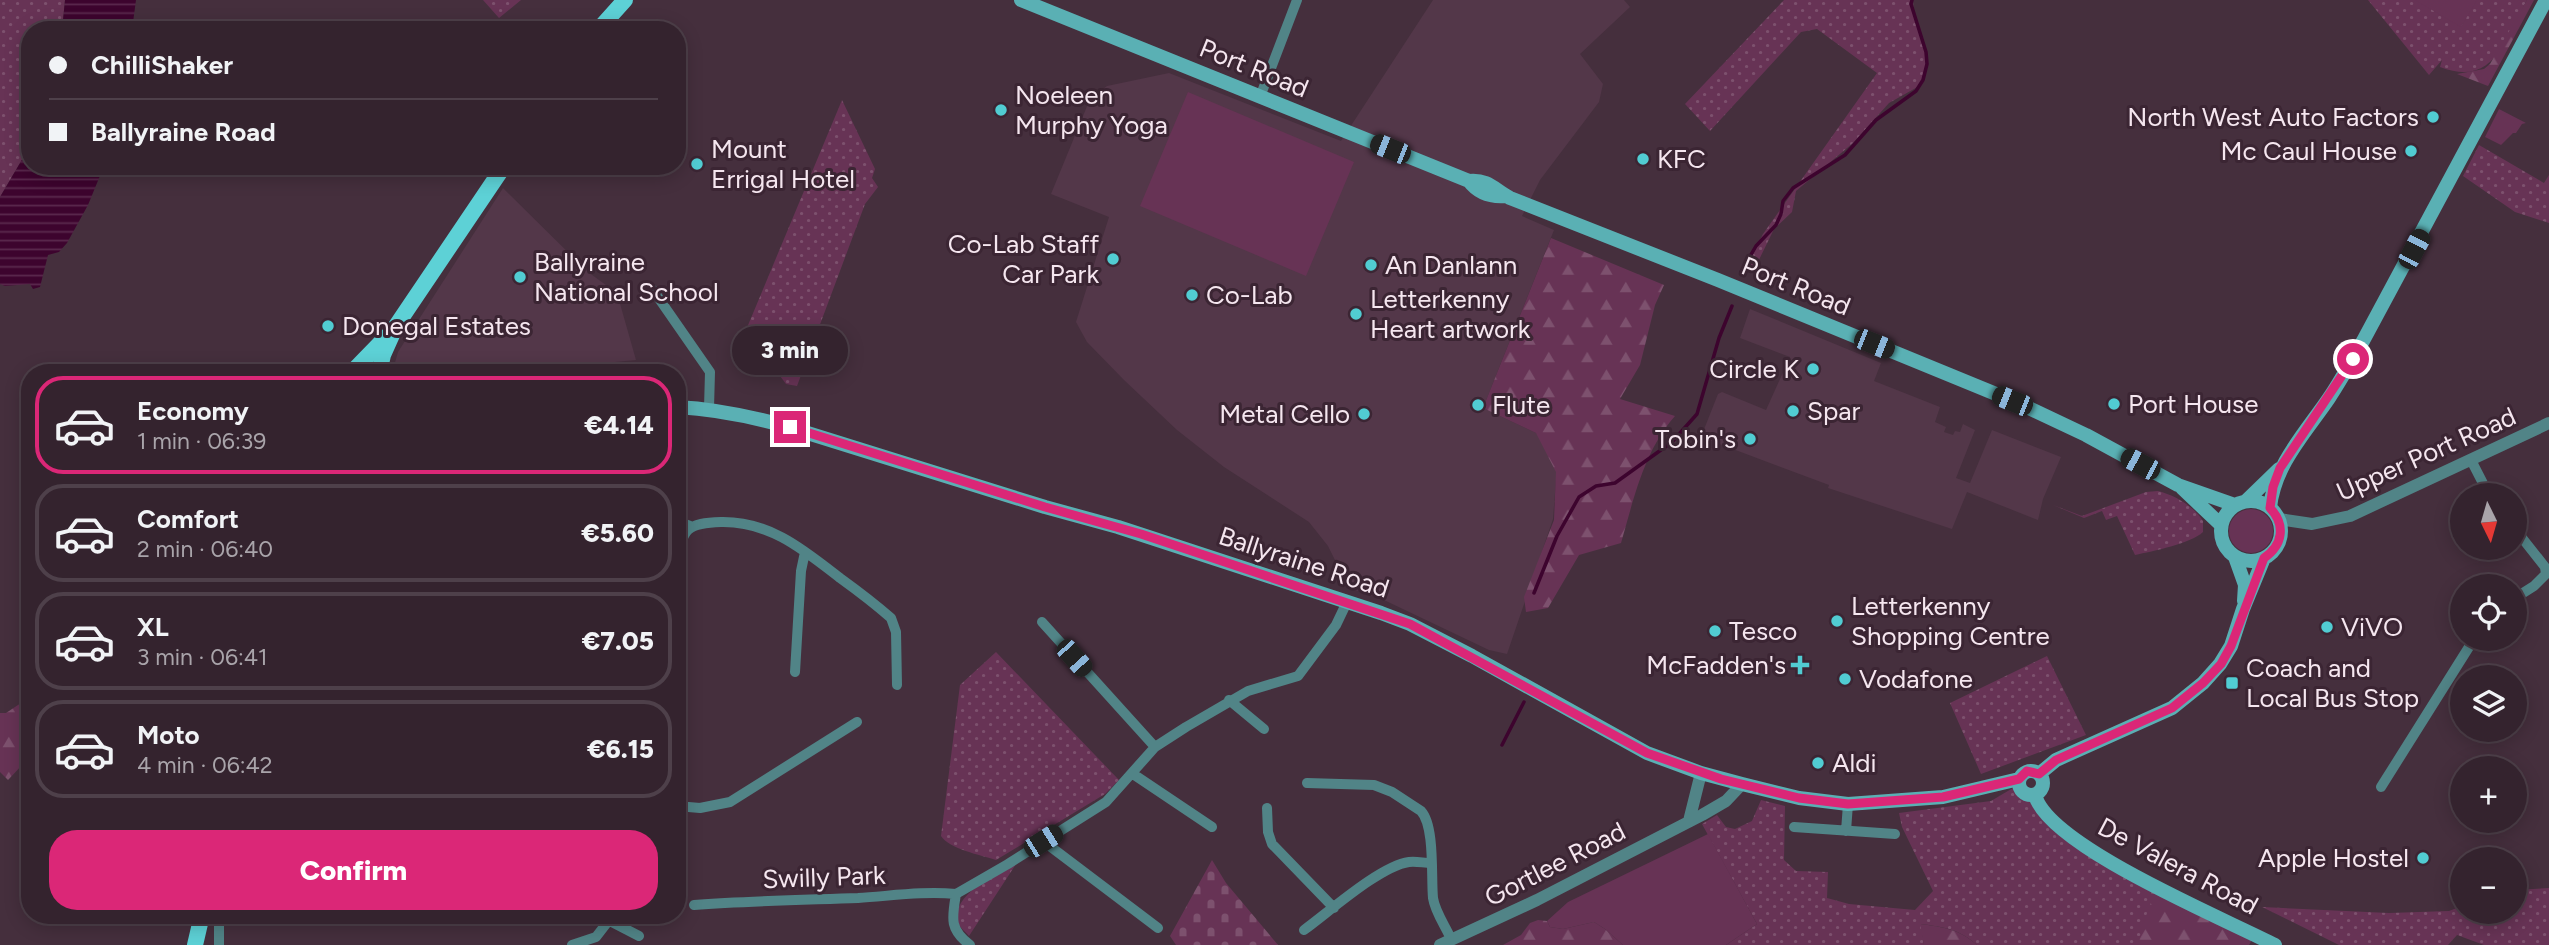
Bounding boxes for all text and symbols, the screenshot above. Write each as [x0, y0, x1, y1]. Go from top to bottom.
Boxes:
street label: Port Road [1195, 32, 1313, 104]
text: ChilliShaker [91, 49, 233, 81]
place label: Noeleen Murphy Yoga [1015, 79, 1168, 141]
place label: North West Auto Factors [2127, 101, 2419, 133]
marker: Noeleen Murphy Yoga [993, 102, 1009, 118]
marker: North West Auto Factors [2425, 109, 2441, 125]
text: Ballyraine Road [91, 116, 276, 148]
car [1367, 131, 1414, 167]
place label: Mount Errigal Hotel [711, 133, 855, 195]
place label: Mc Caul House [2220, 135, 2397, 167]
place label: KFC [1657, 143, 1706, 175]
marker: Mc Caul House [2403, 143, 2419, 159]
marker: KFC [1635, 151, 1651, 167]
marker: Mount Errigal Hotel [689, 156, 705, 172]
car [2395, 226, 2434, 272]
place label: Co-Lab Staff Car Park [948, 228, 1099, 290]
place label: Ballyraine National School [534, 246, 719, 308]
place label: An Danlann [1385, 249, 1517, 281]
street label: Port Road [1737, 250, 1855, 322]
marker: Co-Lab Staff Car Park [1105, 251, 1121, 267]
marker: An Danlann [1363, 257, 1379, 273]
marker: Ballyraine National School [512, 269, 528, 285]
place label: Co-Lab [1206, 279, 1293, 311]
place label: Letterkenny Heart artwork [1370, 283, 1531, 345]
marker: Co-Lab [1184, 287, 1200, 303]
marker: Letterkenny Heart artwork [1348, 306, 1364, 322]
place label: Donegal Estates [342, 310, 531, 342]
marker: Donegal Estates [320, 318, 336, 334]
callout: 3 min [732, 326, 848, 374]
car [1851, 326, 1898, 362]
text: 3 min [761, 336, 819, 364]
route start [2337, 343, 2369, 375]
place label: Circle K [1709, 353, 1799, 385]
marker: Circle K [1805, 361, 1821, 377]
car [1989, 383, 2036, 419]
place label: Port House [2128, 388, 2258, 420]
place label: Flute [1492, 389, 1550, 421]
icon: car [53, 394, 116, 457]
text: Economy [137, 395, 249, 427]
place label: Spar [1807, 395, 1861, 427]
marker: Port House [2106, 396, 2122, 412]
marker: Flute [1470, 397, 1486, 413]
place label: Metal Cello [1219, 398, 1350, 430]
street label: Upper Port Road [2331, 400, 2521, 508]
marker: Spar [1785, 403, 1801, 419]
marker: Metal Cello [1356, 406, 1372, 422]
text: €4.14 [584, 409, 654, 441]
route end [774, 411, 806, 443]
place label: Tobin's [1655, 423, 1736, 455]
text: 1 min · 06:39 [137, 427, 266, 455]
marker: Tobin's [1742, 431, 1758, 447]
car [2117, 445, 2164, 483]
north arrow [2450, 483, 2527, 560]
map controls [2450, 483, 2527, 924]
icon: car [53, 502, 116, 565]
text: Comfort [137, 503, 239, 535]
text: €5.60 [581, 517, 654, 549]
street label: Ballyraine Road [1215, 519, 1393, 605]
text: 2 min · 06:40 [137, 535, 273, 563]
button: locate [2450, 574, 2527, 651]
place label: Letterkenny Shopping Centre [1851, 590, 2050, 652]
icon: car [53, 610, 116, 673]
text: XL [137, 611, 169, 643]
place label: ViVO [2341, 611, 2403, 643]
marker: Letterkenny Shopping Centre [1829, 613, 1845, 629]
place label: Tesco [1729, 615, 1797, 647]
marker: ViVO [2319, 619, 2335, 635]
marker: Tesco [1707, 623, 1723, 639]
text: €7.05 [582, 625, 654, 657]
car [1053, 635, 1096, 681]
text: 3 min · 06:41 [137, 643, 268, 671]
place label: McFadden's [1646, 649, 1786, 681]
place label: Coach and Local Bus Stop [2246, 652, 2419, 714]
marker: McFadden's [1792, 657, 1808, 673]
place label: Vodafone [1859, 663, 1973, 695]
button: layers [2450, 665, 2527, 742]
marker: Vodafone [1837, 671, 1853, 687]
marker: Coach and Local Bus Stop [2224, 675, 2240, 691]
icon: car [53, 718, 116, 781]
text: Moto [137, 719, 200, 751]
text: €6.15 [587, 733, 654, 765]
place label: Aldi [1832, 747, 1877, 779]
text: 4 min · 06:42 [137, 751, 273, 779]
marker: Aldi [1810, 755, 1826, 771]
button: + [2450, 756, 2527, 833]
street label: De Valera Road [2092, 810, 2264, 922]
street label: Gortlee Road [1479, 815, 1631, 913]
car [1020, 821, 1067, 861]
button: Confirm [49, 830, 658, 910]
place label: Apple Hostel [2258, 842, 2409, 874]
button: − [2450, 847, 2527, 924]
marker: Apple Hostel [2415, 850, 2431, 866]
street label: Swilly Park [762, 859, 887, 895]

